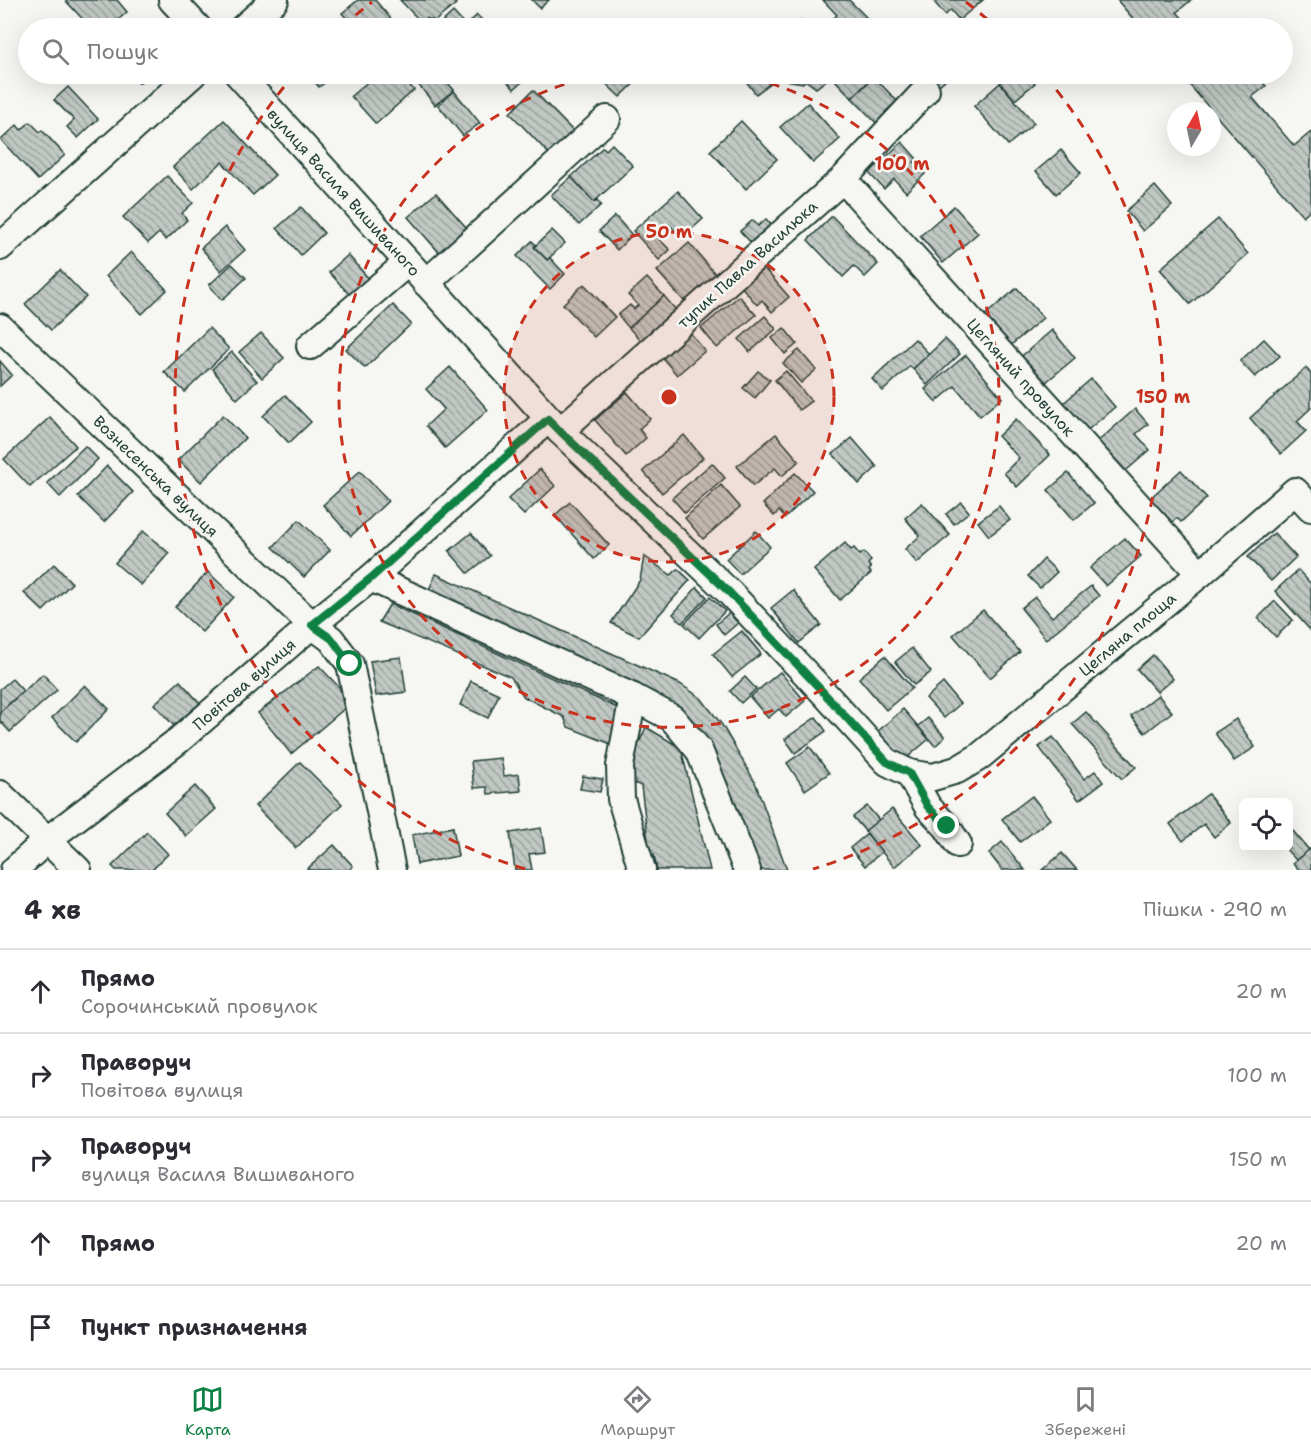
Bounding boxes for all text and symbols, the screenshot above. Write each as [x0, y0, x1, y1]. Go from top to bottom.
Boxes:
search box [18, 18, 1293, 84]
icon: search [39, 35, 72, 68]
text: Пошук [87, 37, 158, 66]
north arrow [1167, 102, 1221, 156]
street label: вулиця Василя Вишиваного [262, 104, 425, 281]
text: 100 m [874, 152, 930, 176]
street label: тупик Павла Василюка [673, 196, 822, 333]
text: 50 m [646, 220, 693, 244]
street label: Цегляний провулок [962, 314, 1080, 441]
text: 150 m [1136, 385, 1191, 409]
centre of rings [659, 387, 679, 407]
street label: Вознесенська вулиця [88, 411, 223, 542]
street label: Цегляна площа [1074, 588, 1180, 681]
street label: Повітова вулиця [188, 634, 300, 735]
route start [336, 650, 362, 676]
map controls [1239, 798, 1293, 852]
button: locate [1239, 798, 1293, 852]
route end [933, 812, 959, 838]
text: 4 хв [24, 892, 81, 927]
text: Пішки · 290 m [1143, 896, 1287, 922]
text: Прямо [81, 964, 155, 993]
icon: ahead [24, 975, 57, 1008]
text: 20 m [1236, 978, 1287, 1004]
text: Сорочинський провулок [81, 993, 318, 1019]
text: Праворуч [81, 1048, 191, 1077]
icon: right [24, 1059, 57, 1092]
text: 100 m [1227, 1062, 1287, 1088]
text: Повітова вулиця [81, 1077, 243, 1103]
text: Праворуч [81, 1132, 191, 1161]
icon: right [24, 1143, 57, 1176]
text: 150 m [1229, 1146, 1287, 1172]
text: вулиця Василя Вишиваного [81, 1161, 355, 1187]
icon: ahead [24, 1227, 57, 1260]
text: Прямо [81, 1229, 155, 1258]
text: 20 m [1236, 1230, 1287, 1256]
icon: arrive [24, 1311, 57, 1344]
text: Пункт призначення [81, 1313, 308, 1342]
tab: Карта [185, 1383, 231, 1440]
tab: Маршрут [601, 1383, 675, 1440]
tab: Збережені [1045, 1383, 1126, 1440]

